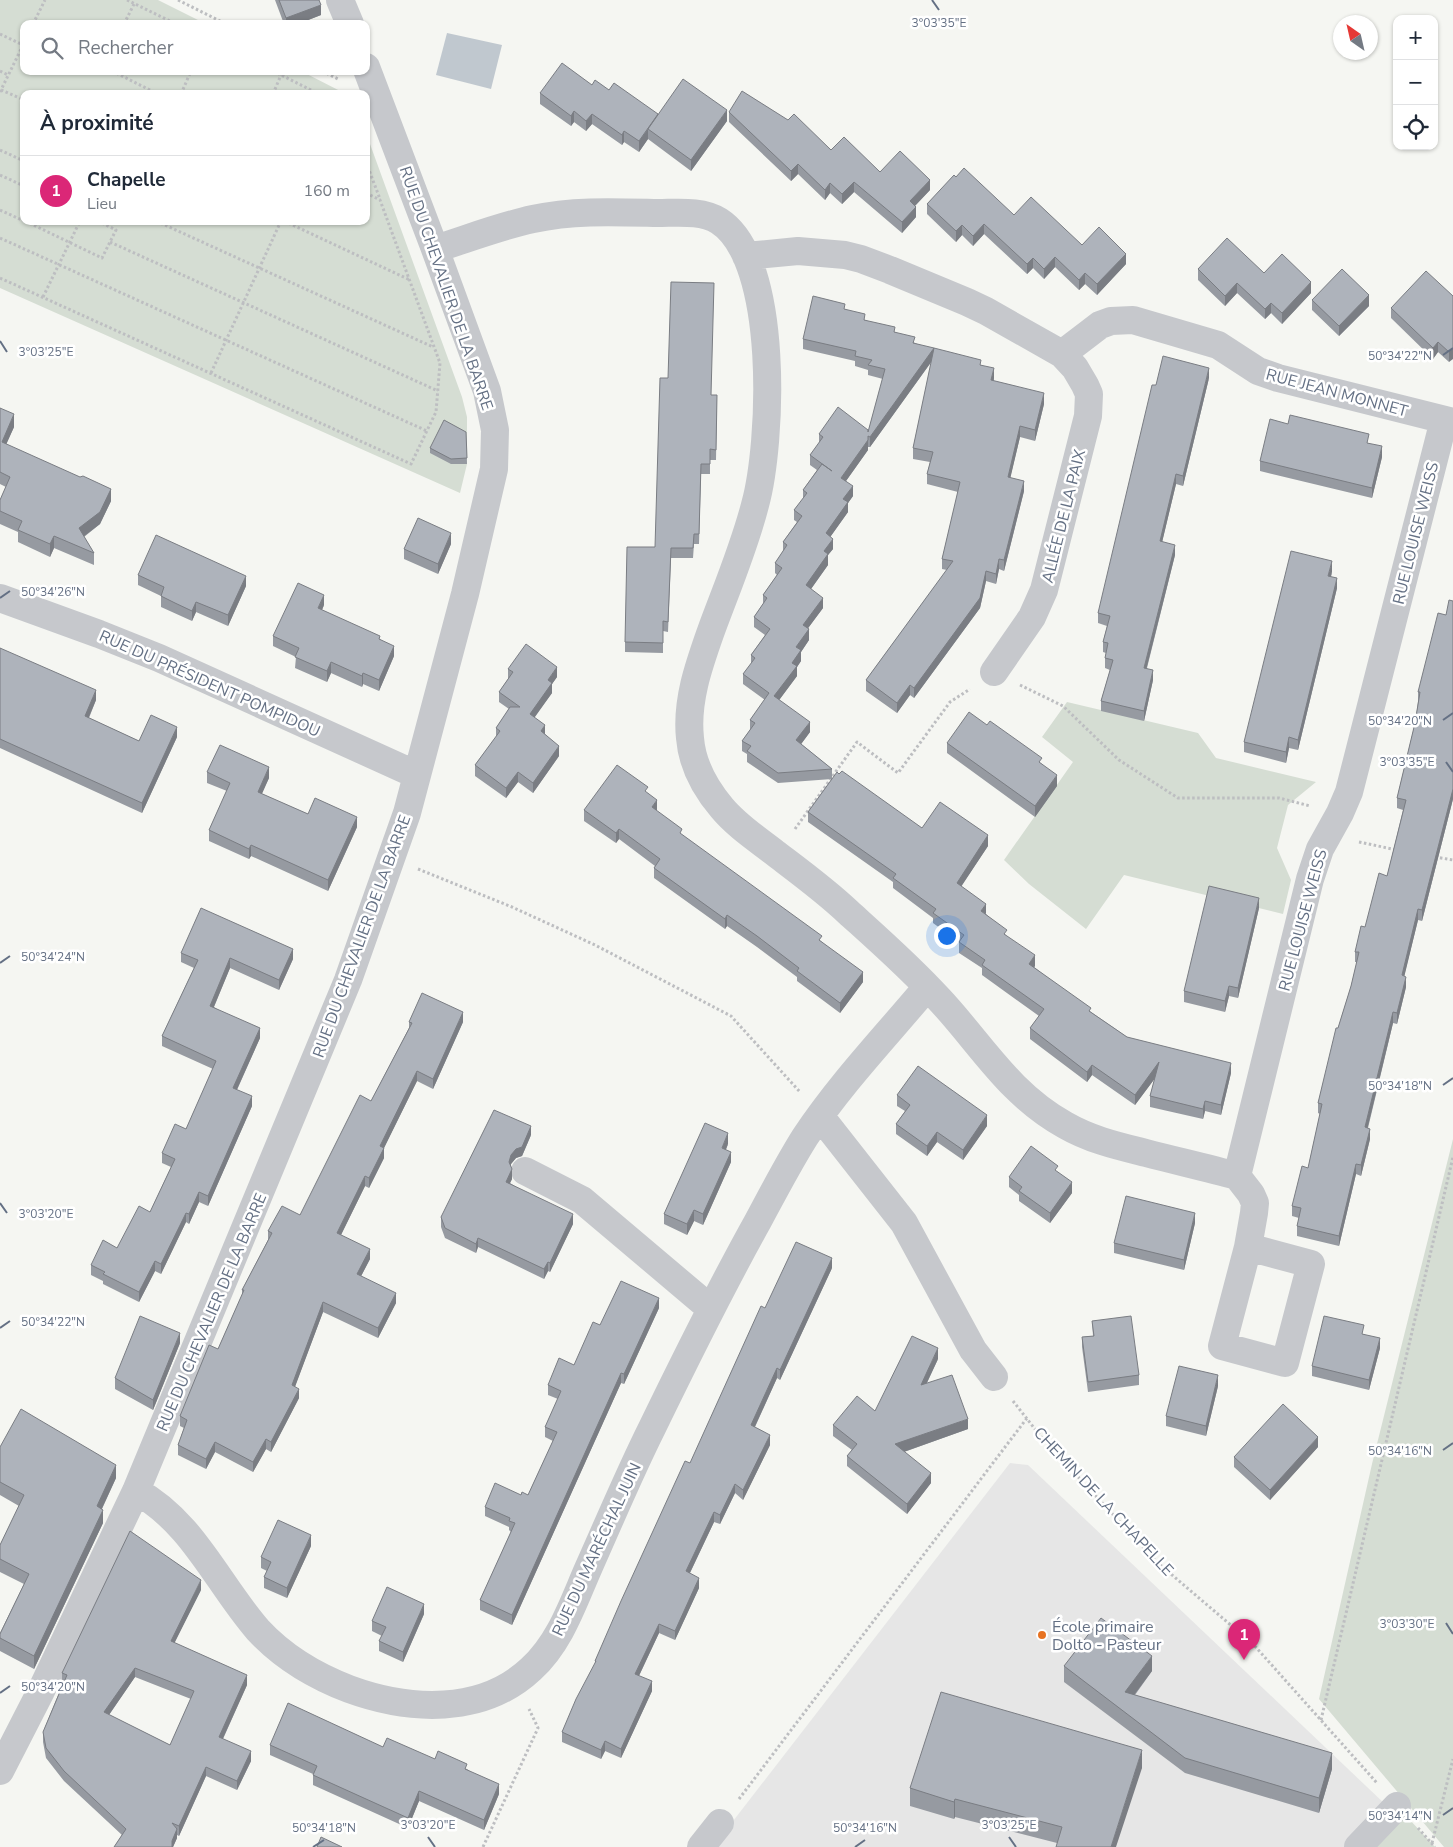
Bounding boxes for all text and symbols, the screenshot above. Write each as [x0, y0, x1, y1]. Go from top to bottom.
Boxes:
text: 3°03'35"E [912, 15, 966, 31]
north arrow [1333, 15, 1378, 60]
map controls [1393, 15, 1438, 150]
button: + [1393, 15, 1438, 60]
search box [20, 20, 370, 75]
icon: search [38, 34, 66, 62]
text: Rechercher [78, 35, 173, 61]
button: − [1393, 60, 1438, 105]
button: locate [1393, 105, 1438, 150]
text: À proximité [40, 109, 154, 137]
street label: RUE DU CHEVALIER DE LA BARRE [394, 163, 498, 413]
text: Chapelle [87, 167, 165, 193]
text: 1 [51, 180, 61, 202]
text: 160 m [303, 180, 350, 202]
text: Lieu [87, 193, 117, 215]
text: 3°03'25"E [19, 344, 73, 360]
text: 50°34'22"N [1368, 348, 1432, 364]
street label: RUE JEAN MONNET [1263, 363, 1410, 423]
street label: ALLÉE DE LA PAIX [1037, 447, 1091, 585]
street label: RUE LOUISE WEISS [1388, 460, 1444, 607]
text: 50°34'26"N [21, 584, 85, 600]
street label: RUE DU PRÉSIDENT POMPIDOU [95, 625, 324, 743]
text: 50°34'20"N [1368, 713, 1432, 729]
text: 3°03'35"E [1380, 754, 1434, 770]
street label: RUE DU CHEVALIER DE LA BARRE [308, 812, 416, 1061]
street label: RUE LOUISE WEISS [1273, 847, 1333, 994]
your location [934, 923, 960, 949]
text: 50°34'24"N [21, 949, 85, 965]
text: 50°34'18"N [1368, 1078, 1432, 1094]
street label: RUE DU CHEVALIER DE LA BARRE [152, 1190, 272, 1435]
text: 3°03'20"E [19, 1206, 73, 1222]
text: 50°34'22"N [21, 1314, 85, 1330]
street label: CHEMIN DE LA CHAPELLE [1028, 1422, 1178, 1581]
text: 50°34'16"N [1368, 1443, 1432, 1459]
street label: RUE DU MARÉCHAL JUIN [547, 1459, 647, 1640]
place label: École primaire Dolto - Pasteur [1052, 1616, 1162, 1656]
text: 3°03'30"E [1380, 1616, 1434, 1632]
pin: 1 [1228, 1619, 1260, 1660]
marker: École primaire Dolto - Pasteur [1036, 1629, 1048, 1641]
text: 50°34'20"N [21, 1679, 85, 1695]
text: 50°34'14"N [1368, 1808, 1432, 1824]
text: 3°03'20"E [401, 1817, 455, 1833]
text: 3°03'25"E [982, 1817, 1036, 1833]
text: 50°34'18"N [292, 1820, 356, 1836]
text: 50°34'16"N [833, 1820, 897, 1836]

